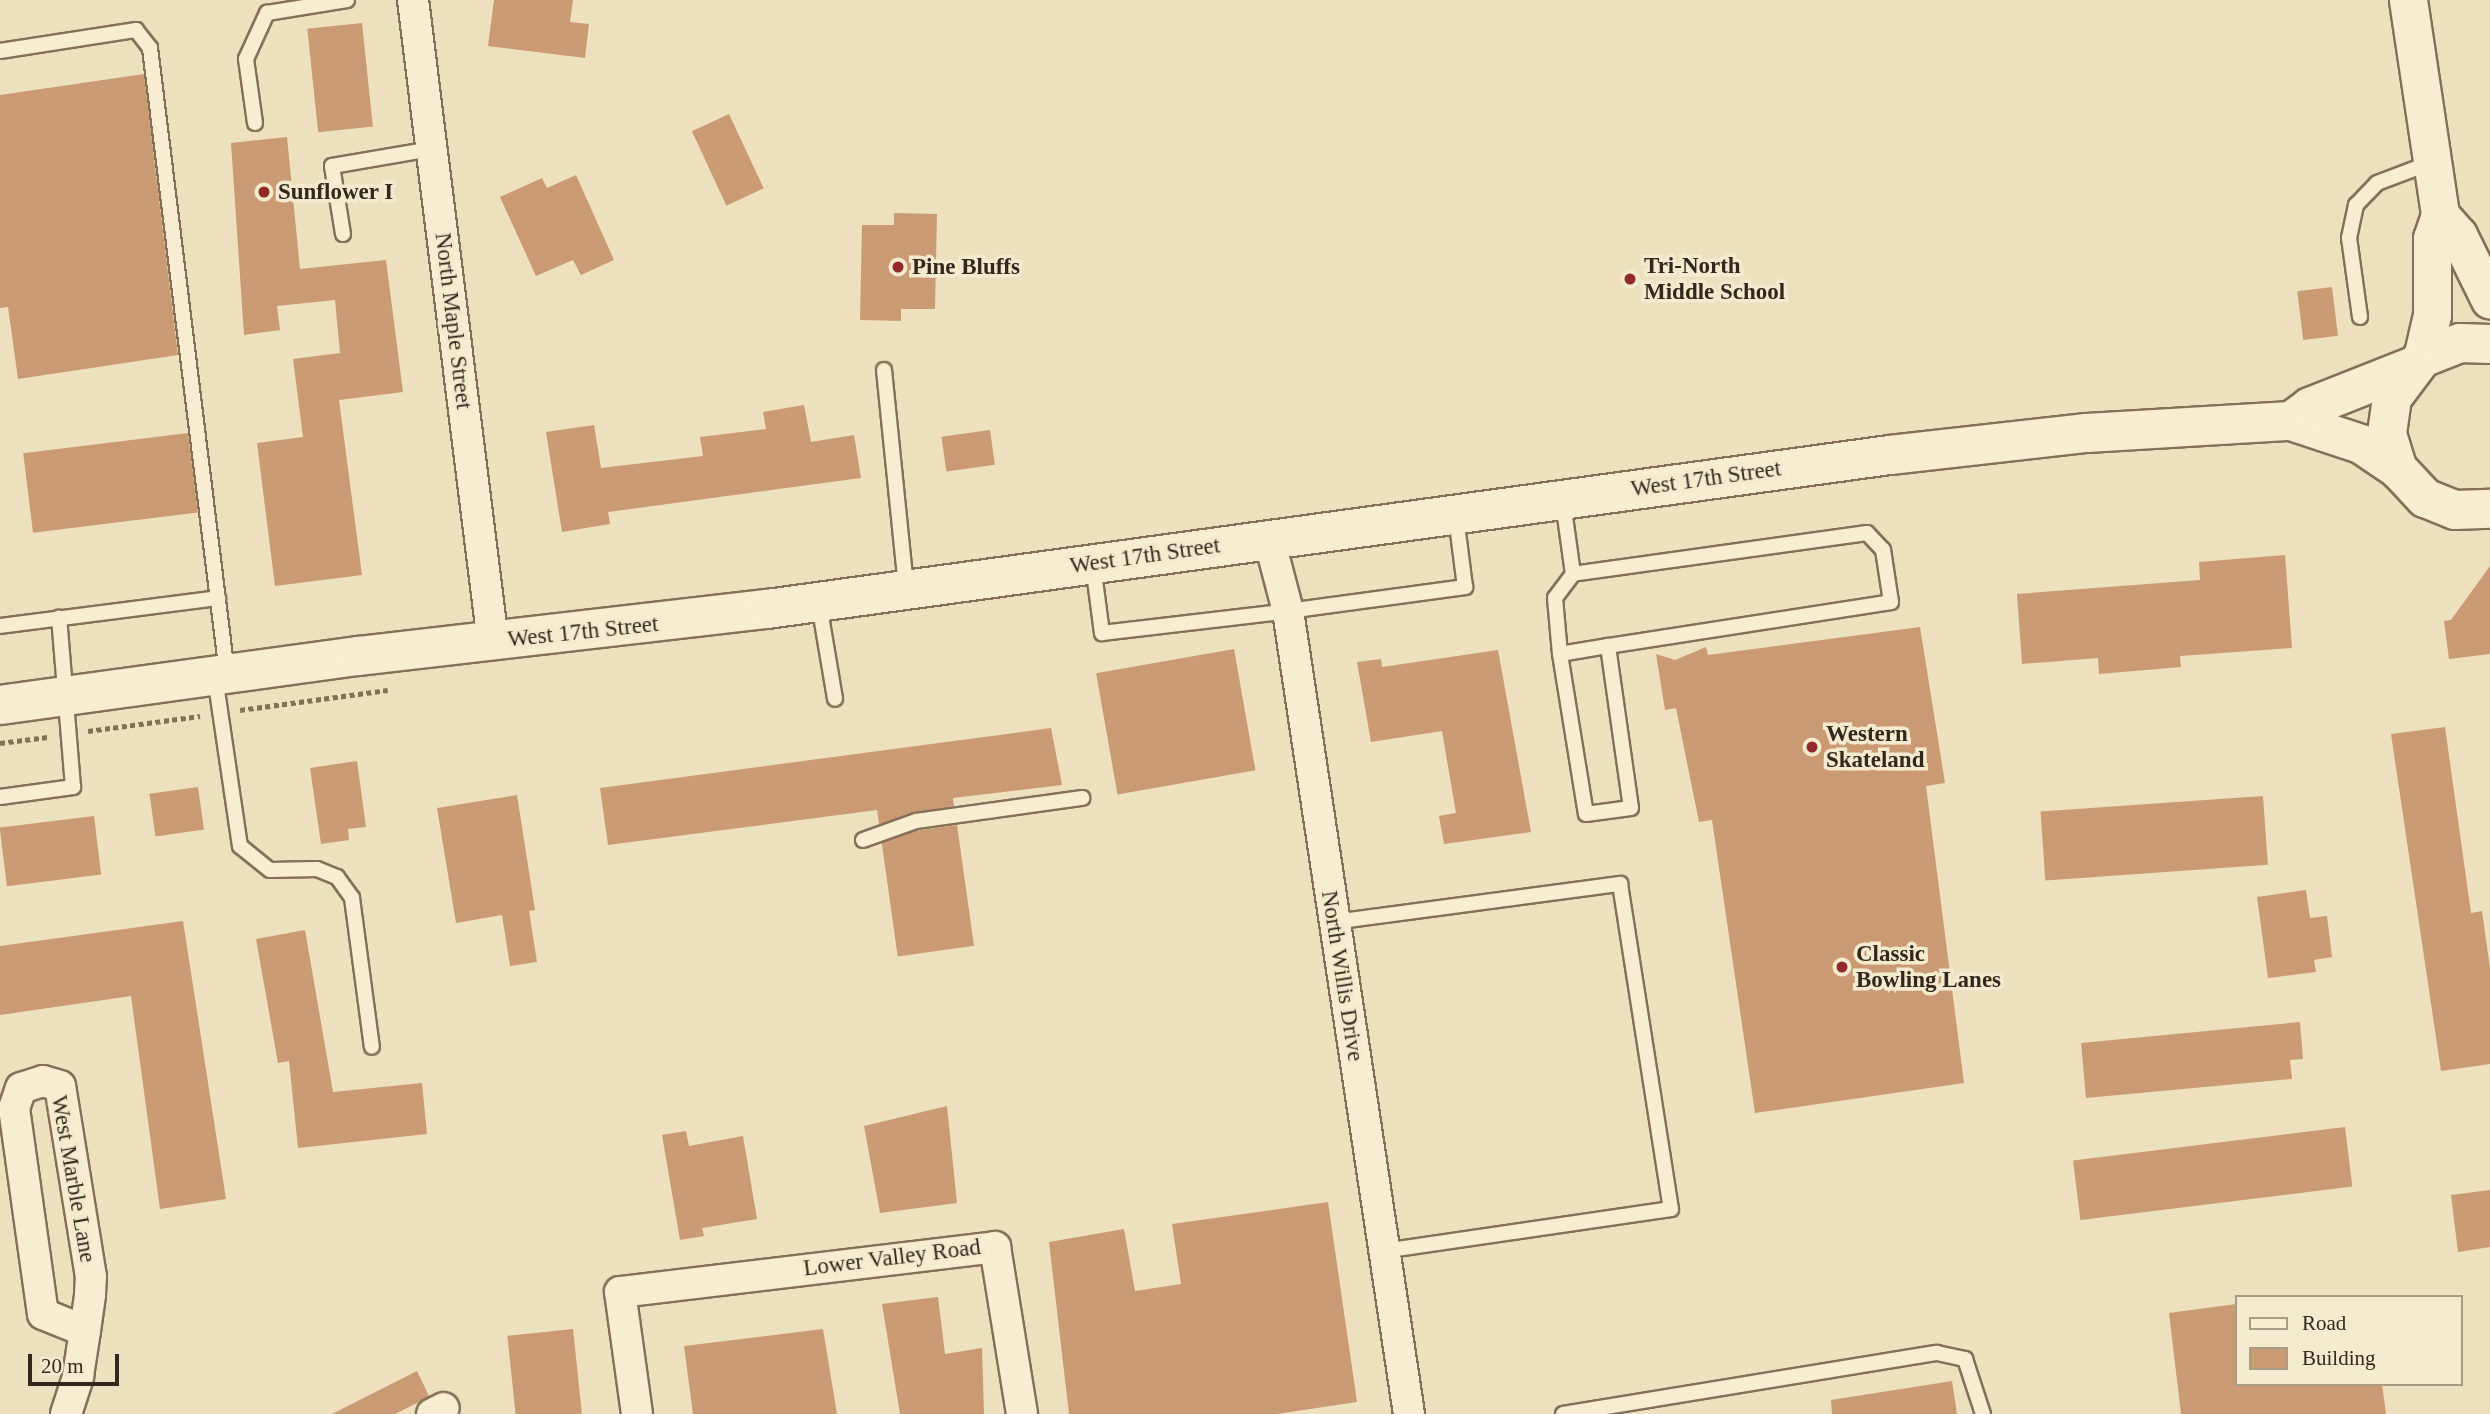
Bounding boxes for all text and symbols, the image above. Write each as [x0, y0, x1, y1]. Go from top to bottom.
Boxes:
place label: Sunflower I [278, 178, 394, 206]
marker: Sunflower I [256, 184, 272, 200]
street label: North Maple Street [428, 231, 478, 411]
place label: Tri-North Middle School [1644, 252, 1785, 306]
place label: Pine Bluffs [912, 253, 1020, 281]
marker: Pine Bluffs [890, 259, 906, 275]
marker: Tri-North Middle School [1622, 271, 1638, 287]
street label: West 17th Street [1629, 455, 1783, 503]
street label: West 17th Street [1068, 532, 1222, 580]
street label: West 17th Street [506, 610, 660, 654]
place label: Western Skateland [1826, 720, 1924, 774]
marker: Western Skateland [1804, 739, 1820, 755]
street label: North Willis Drive [1315, 888, 1369, 1064]
place label: Classic Bowling Lanes [1856, 940, 2001, 994]
marker: Classic Bowling Lanes [1834, 959, 1850, 975]
street label: West Marble Lane [45, 1093, 101, 1265]
street label: Lower Valley Road [802, 1233, 982, 1283]
legend [2234, 1295, 2462, 1386]
text: Road [2302, 1311, 2346, 1335]
scale bar [32, 1340, 122, 1384]
text: Building [2302, 1346, 2376, 1370]
text: 20 m [41, 1354, 84, 1378]

